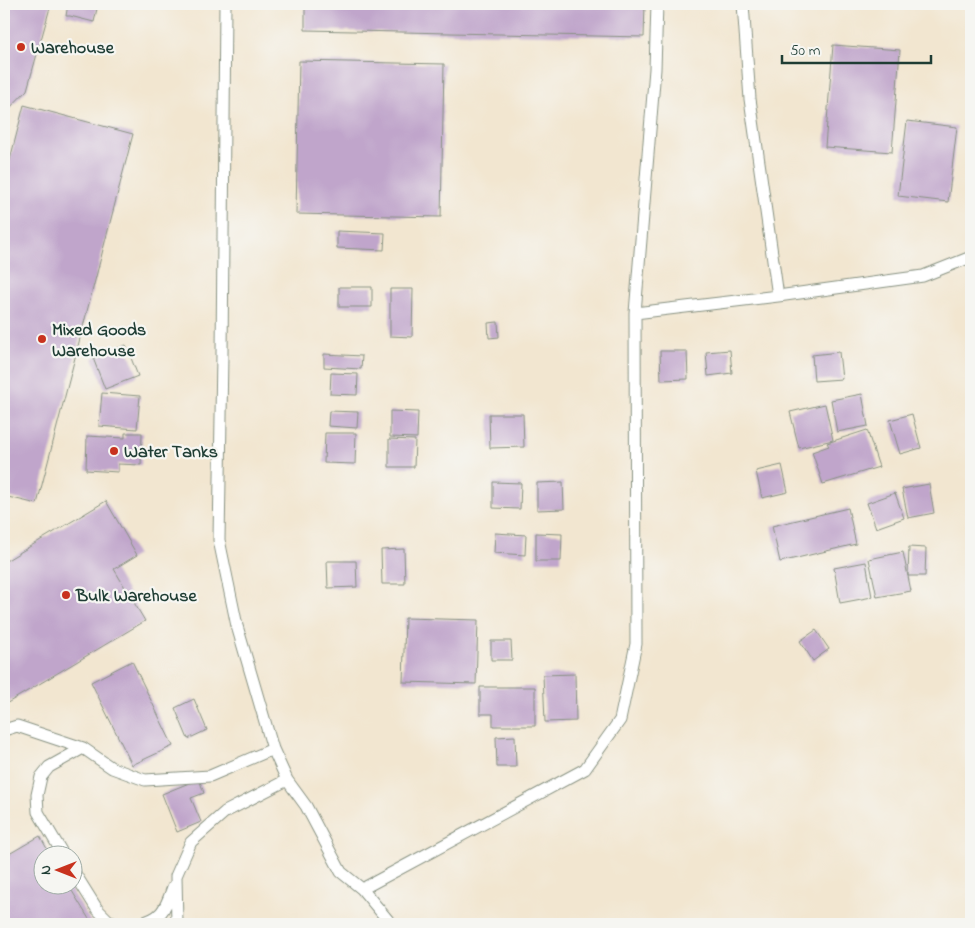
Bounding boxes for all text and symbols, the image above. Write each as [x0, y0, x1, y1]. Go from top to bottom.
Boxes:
scale bar [782, 32, 931, 64]
place label: Warehouse [31, 36, 115, 62]
text: 50 m [790, 40, 821, 62]
marker: Warehouse [15, 41, 27, 53]
place label: Mixed Goods Warehouse [52, 318, 146, 365]
marker: Mixed Goods Warehouse [36, 333, 48, 345]
place label: Water Tanks [124, 440, 218, 466]
marker: Water Tanks [108, 445, 120, 457]
place label: Bulk Warehouse [75, 584, 197, 610]
marker: Bulk Warehouse [60, 589, 72, 601]
north arrow [32, 846, 82, 896]
text: N [36, 865, 57, 875]

